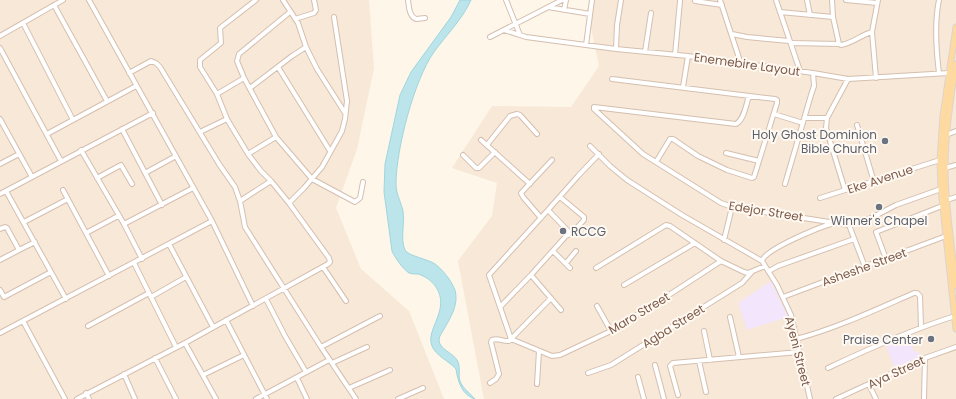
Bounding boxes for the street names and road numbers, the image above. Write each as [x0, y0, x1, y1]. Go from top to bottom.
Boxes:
street label: Enemebire Layout [693, 48, 801, 80]
street label: Eke Avenue [845, 160, 915, 198]
street label: Edejor Street [728, 197, 804, 225]
street label: Asheshe Street [819, 244, 909, 290]
street label: Maro Street [605, 288, 673, 338]
street label: Agba Street [638, 300, 708, 352]
street label: Ayeni Street [781, 314, 815, 388]
street label: Aya Street [865, 351, 927, 393]

